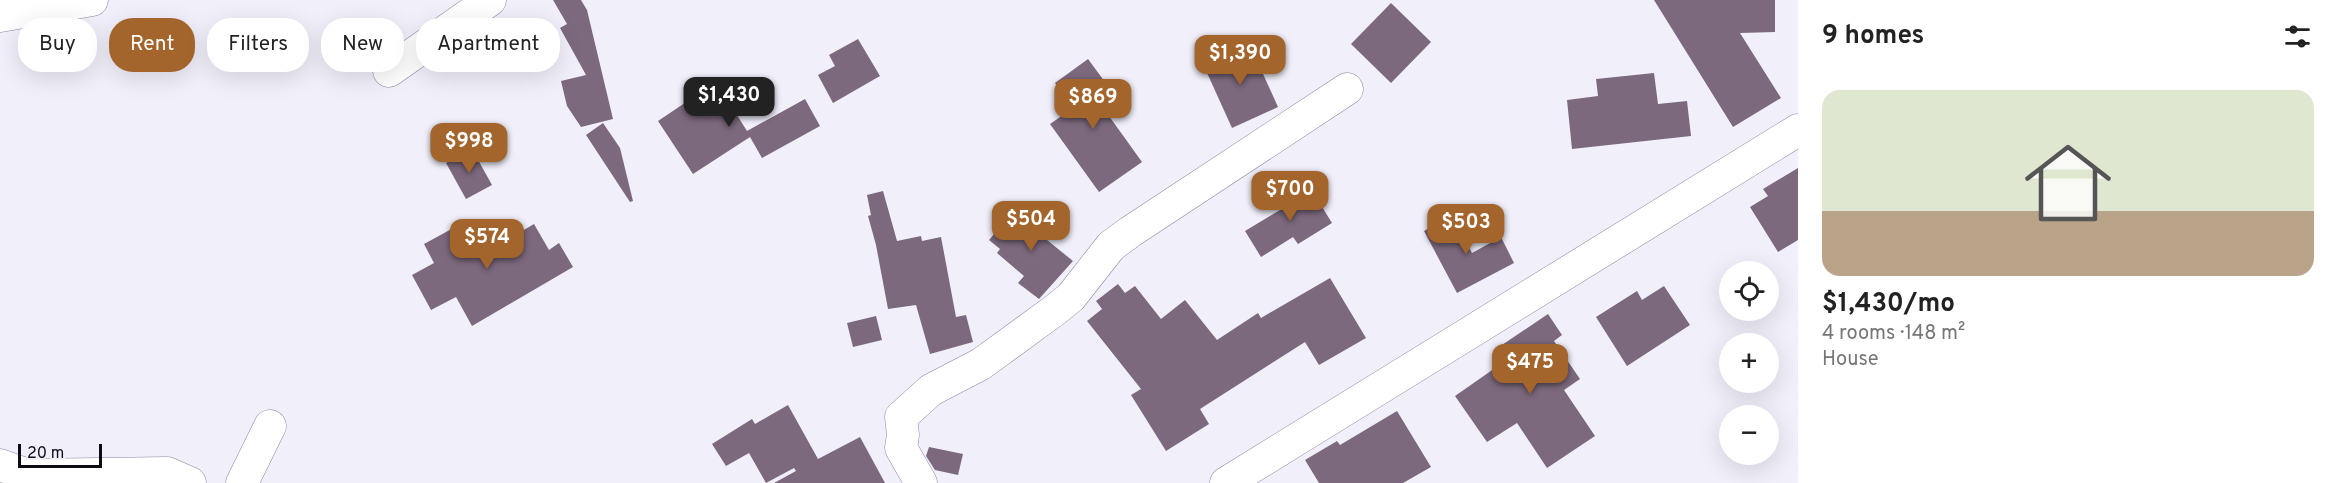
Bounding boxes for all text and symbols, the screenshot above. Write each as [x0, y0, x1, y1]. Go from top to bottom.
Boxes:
chip: Buy [18, 18, 97, 72]
chip: Rent [109, 18, 195, 72]
chip: Filters [207, 18, 309, 72]
chip: New [321, 18, 404, 72]
chip: Apartment [416, 18, 560, 72]
text: 9 homes [1822, 20, 1924, 53]
icon: filters [2281, 20, 2314, 53]
pin: $1,390 [1191, 35, 1289, 86]
text: $1,390 [1209, 41, 1271, 67]
pin: $1,430 [680, 77, 778, 128]
pin: $869 [1057, 79, 1129, 130]
text: $1,430 [698, 83, 760, 109]
text: $869 [1068, 85, 1118, 111]
pin: $998 [433, 123, 505, 174]
text: $998 [444, 129, 494, 155]
icon: home [2014, 129, 2122, 237]
pin: $700 [1254, 171, 1326, 222]
text: $700 [1265, 177, 1315, 203]
pin: $504 [995, 201, 1067, 252]
pin: $503 [1430, 204, 1502, 255]
text: $504 [1006, 207, 1056, 233]
text: $503 [1441, 210, 1491, 236]
pin: $574 [451, 219, 523, 270]
text: $574 [464, 225, 510, 251]
map controls [1719, 261, 1779, 465]
button: locate [1719, 261, 1779, 321]
text: $1,430/mo [1822, 288, 1955, 321]
text: 4 rooms · 148 m² [1822, 321, 1965, 347]
button: + [1719, 333, 1779, 393]
pin: $475 [1494, 344, 1566, 395]
text: House [1822, 347, 1878, 373]
text: $475 [1506, 350, 1554, 376]
button: − [1719, 405, 1779, 465]
scale bar [18, 441, 102, 468]
text: 20 m [27, 444, 64, 464]

